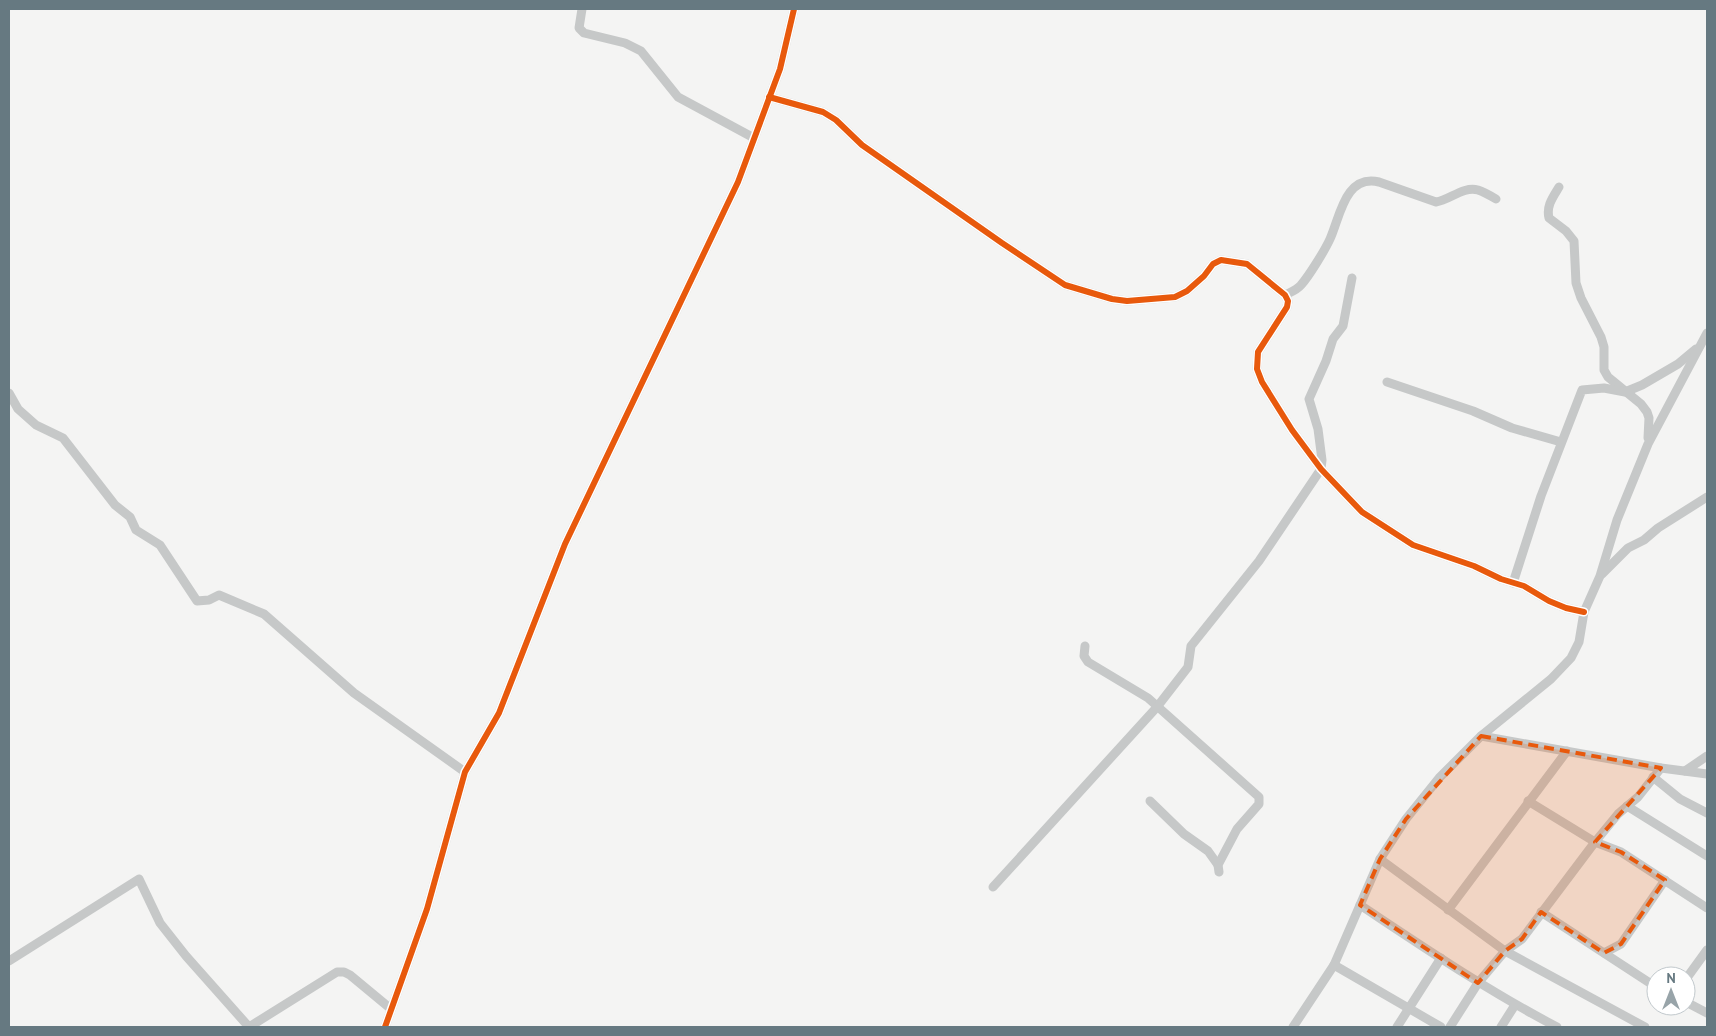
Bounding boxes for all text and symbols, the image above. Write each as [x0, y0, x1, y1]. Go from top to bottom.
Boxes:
north arrow [1646, 966, 1696, 1016]
text: N [1666, 969, 1676, 987]

